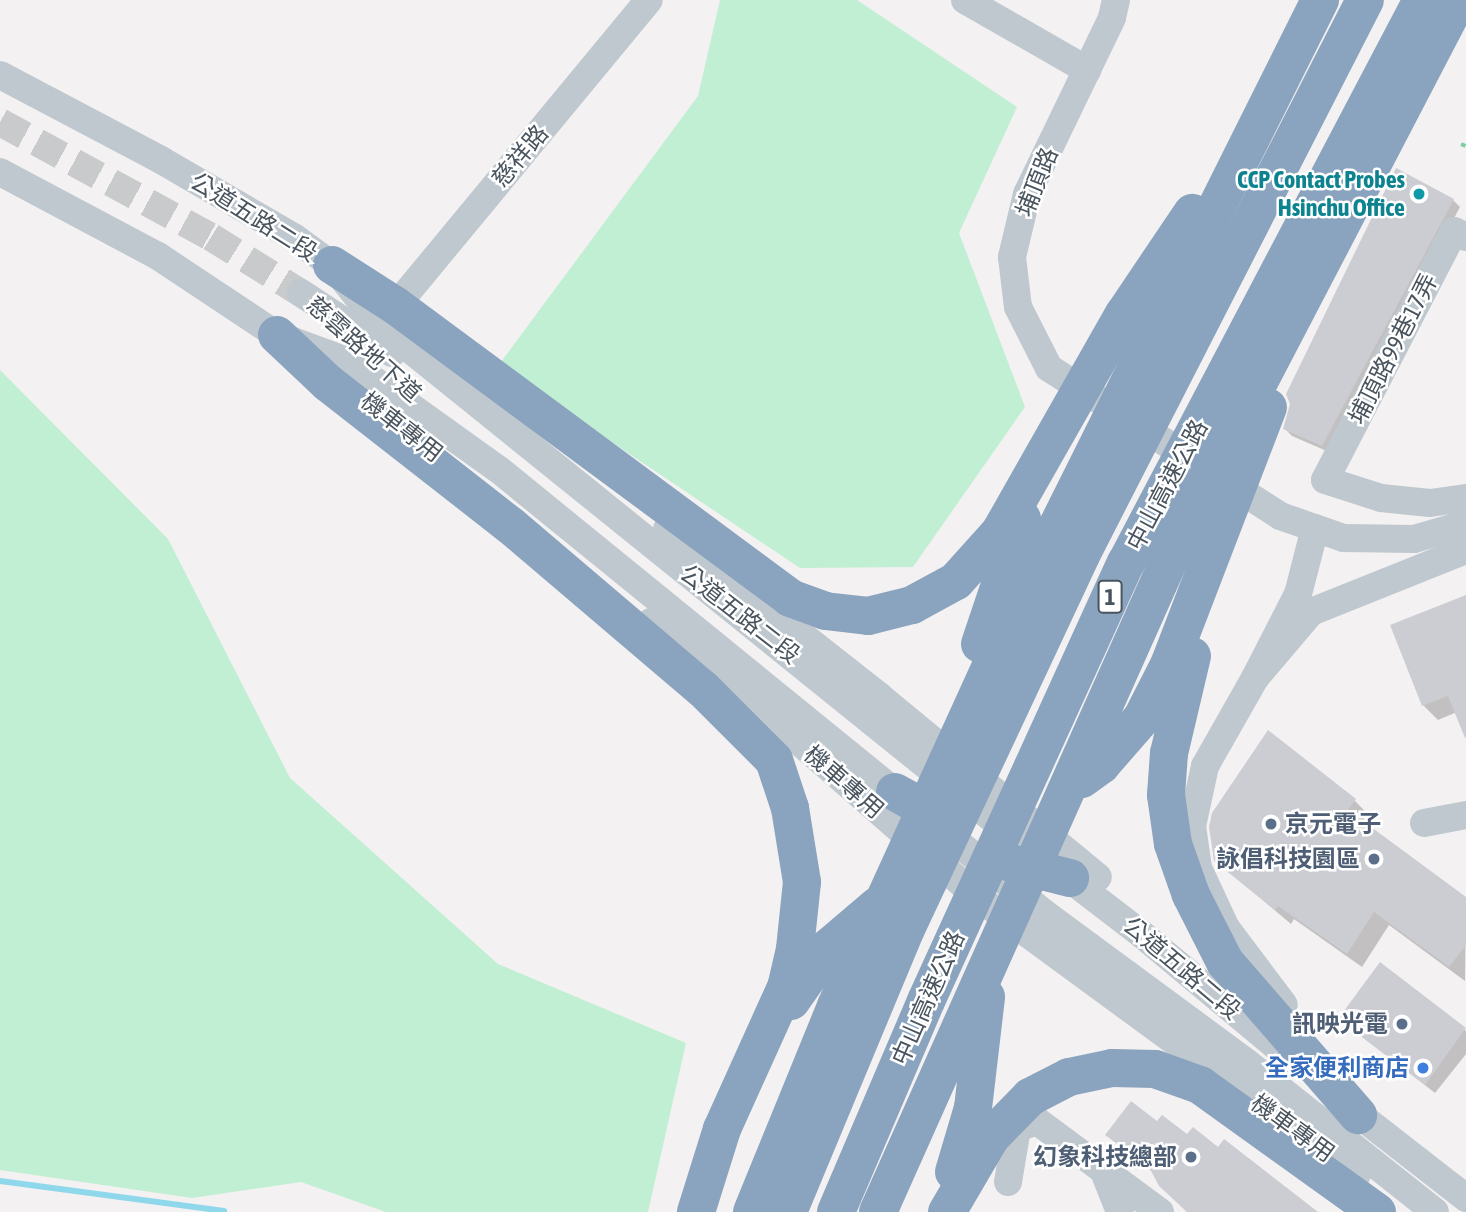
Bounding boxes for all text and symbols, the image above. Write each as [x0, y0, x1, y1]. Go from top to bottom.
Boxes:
street label: 慈祥路 [486, 119, 554, 193]
street label: 埔頂路 [1010, 143, 1064, 221]
place label: CCP Contact Probes Hsinchu Office [1237, 166, 1405, 222]
street label: 公道五路二段 [185, 167, 323, 267]
marker: CCP Contact Probes Hsinchu Office [1411, 186, 1427, 202]
street label: 埔頂路99巷17弄 [1343, 269, 1443, 429]
street label: 慈雲路地下道 [301, 290, 427, 408]
street label: 機車專用 [355, 386, 449, 468]
street label: 中山高速公路 [1120, 415, 1214, 555]
street label: 公道五路二段 [674, 558, 806, 670]
road number: 1 [1096, 578, 1124, 617]
street label: 機車專用 [798, 740, 890, 824]
place label: 京元電子 [1285, 810, 1381, 838]
marker: 京元電子 [1263, 816, 1279, 832]
place label: 詠倡科技園區 [1216, 845, 1360, 873]
marker: 詠倡科技園區 [1366, 851, 1382, 867]
street label: 公道五路二段 [1118, 911, 1246, 1025]
street label: 中山高速公路 [886, 926, 970, 1070]
place label: 訊映光電 [1292, 1010, 1388, 1038]
marker: 訊映光電 [1394, 1016, 1410, 1032]
place label: 全家便利商店 [1265, 1054, 1409, 1082]
marker: 全家便利商店 [1415, 1060, 1431, 1076]
street label: 機車專用 [1246, 1088, 1340, 1168]
place label: 幻象科技總部 [1033, 1143, 1177, 1171]
marker: 幻象科技總部 [1183, 1149, 1199, 1165]

